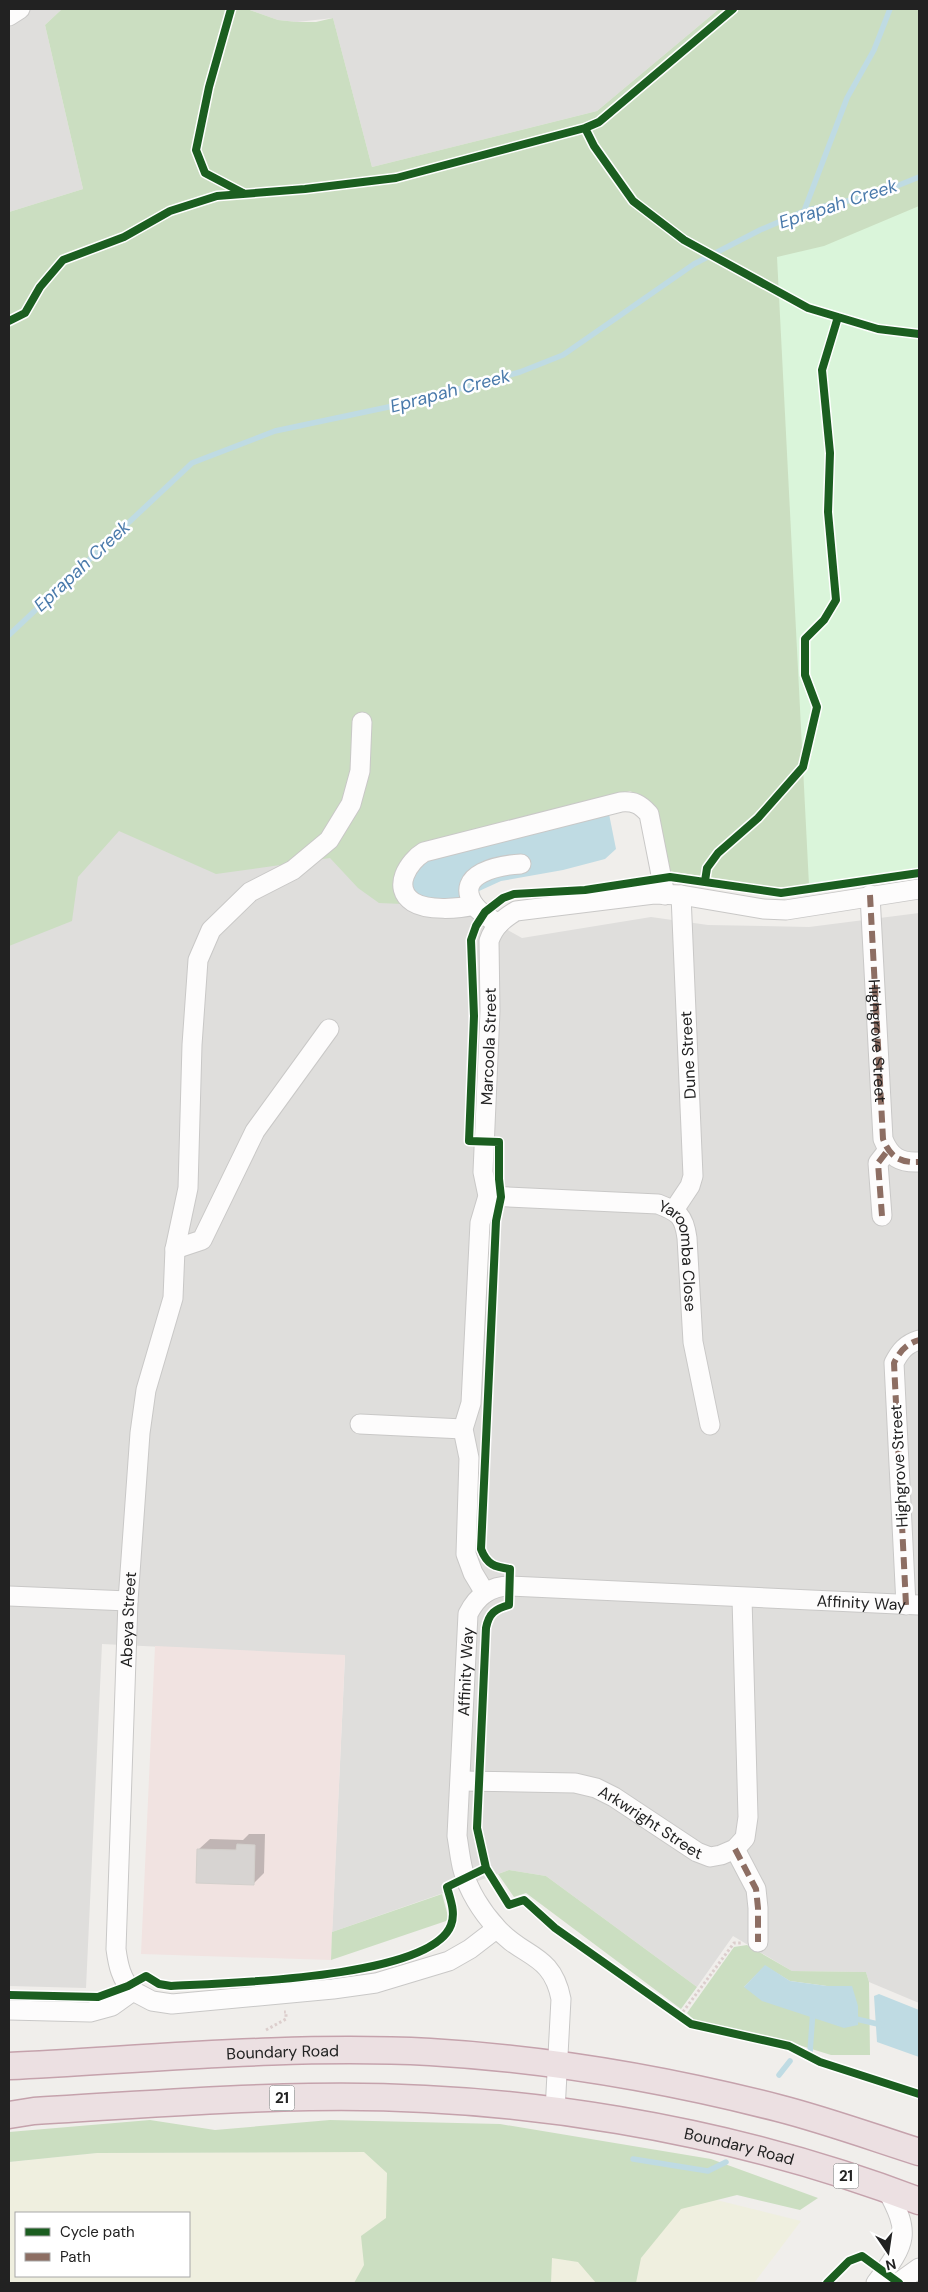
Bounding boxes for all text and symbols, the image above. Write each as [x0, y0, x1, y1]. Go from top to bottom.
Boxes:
water label: Eprapah Creek [776, 173, 901, 234]
water label: Eprapah Creek [387, 363, 513, 419]
water label: Eprapah Creek [29, 515, 136, 617]
street label: Highgrove Street [864, 979, 892, 1103]
street label: Marcoola Street [475, 987, 501, 1106]
street label: Dune Street [675, 1010, 701, 1100]
street label: Yaroomba Close [656, 1195, 702, 1312]
street label: Highgrove Street [885, 1404, 913, 1528]
street label: Abeya Street [115, 1571, 141, 1668]
street label: Affinity Way [816, 1590, 907, 1615]
street label: Affinity Way [452, 1626, 478, 1717]
street label: Arkwright Street [595, 1780, 705, 1864]
street label: Boundary Road [226, 2040, 339, 2064]
road number: 21 [270, 2086, 294, 2110]
street label: Boundary Road [682, 2122, 797, 2170]
road number: 21 [834, 2164, 858, 2188]
legend [15, 2212, 190, 2277]
text: Cycle path [60, 2222, 135, 2242]
north arrow [863, 2227, 913, 2277]
text: Path [60, 2247, 91, 2267]
text: N [884, 2255, 898, 2275]

